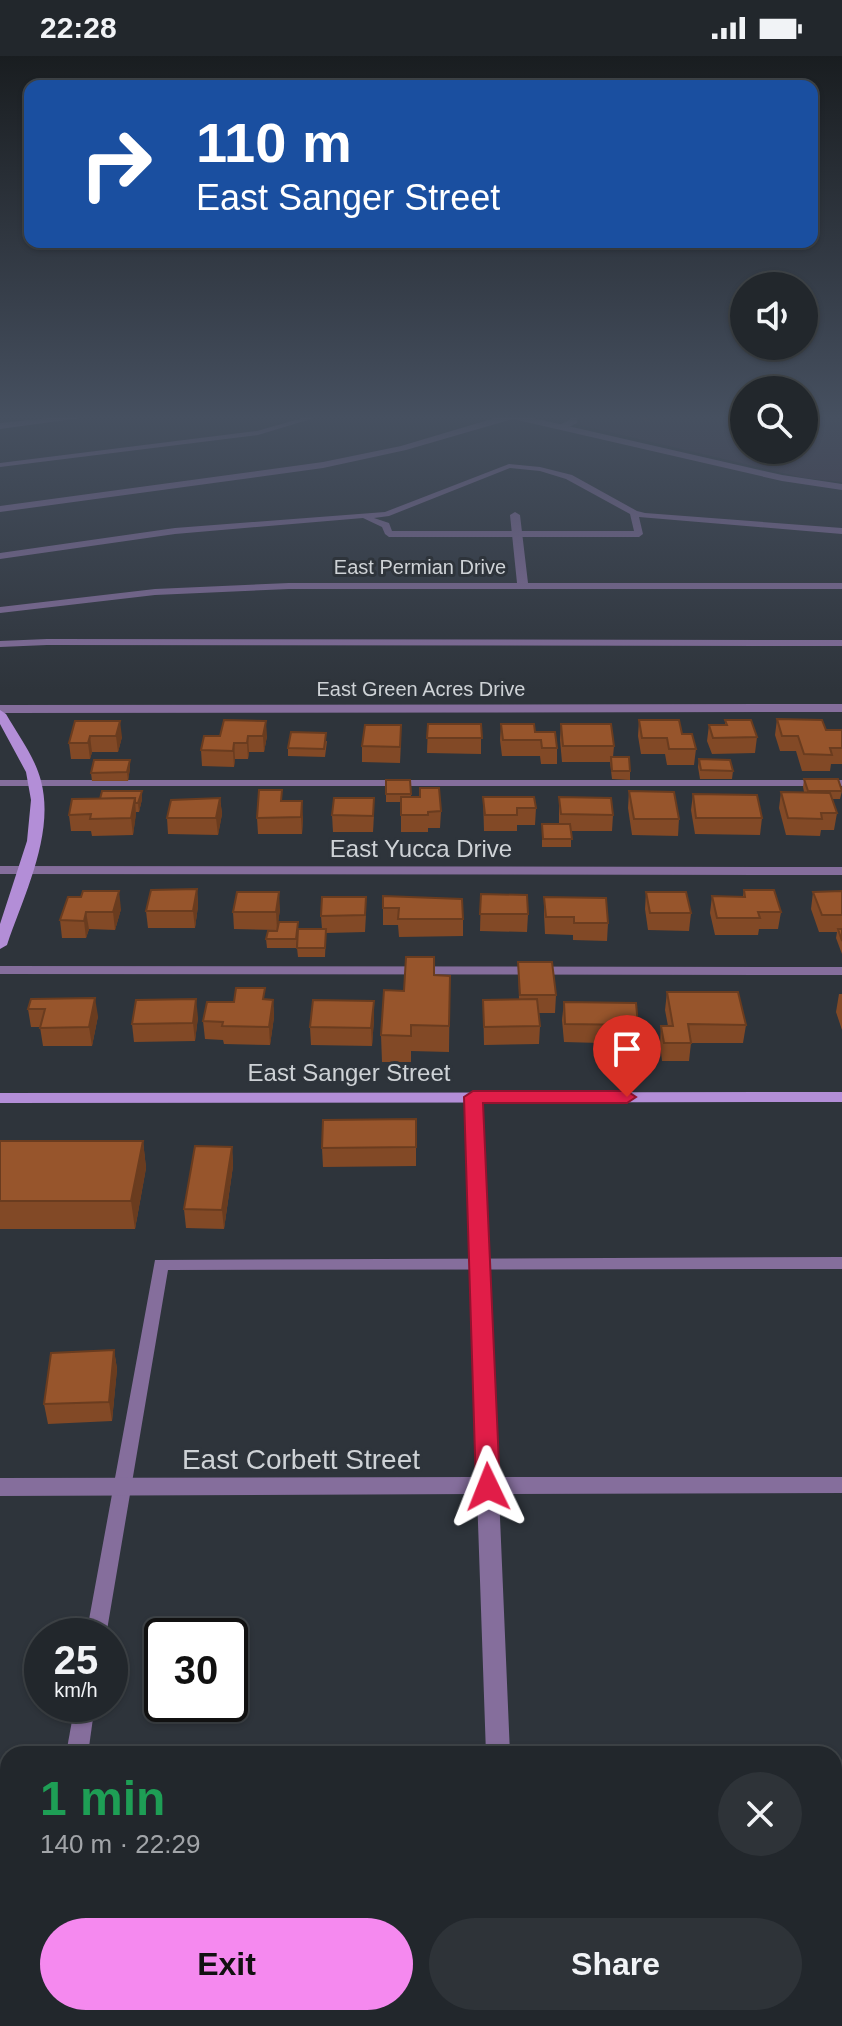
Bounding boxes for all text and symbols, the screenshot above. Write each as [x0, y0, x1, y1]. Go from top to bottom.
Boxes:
text: 22:28 [40, 11, 117, 44]
text: 110 m [196, 111, 352, 174]
icon: right [64, 112, 168, 216]
text: East Sanger Street [196, 177, 500, 218]
map controls [730, 272, 818, 464]
button: sound [730, 272, 818, 360]
button: search [730, 376, 818, 464]
street label: East Permian Drive [334, 556, 506, 578]
street label: East Green Acres Drive [317, 678, 525, 700]
street label: East Yucca Drive [330, 835, 512, 862]
pin [593, 1015, 661, 1097]
icon: arrive [605, 1027, 649, 1071]
street label: East Sanger Street [248, 1059, 451, 1086]
street label: East Corbett Street [182, 1444, 420, 1475]
position arrow [446, 1445, 530, 1529]
speed limit sign: 30 [144, 1618, 248, 1722]
text: 25 [54, 1638, 98, 1682]
text: km/h [54, 1679, 98, 1701]
text: 1 min [40, 1772, 165, 1825]
button: close [718, 1772, 802, 1856]
text: 140 m · 22:29 [40, 1829, 200, 1859]
button: Exit [40, 1918, 413, 2010]
button: Share [429, 1918, 802, 2010]

